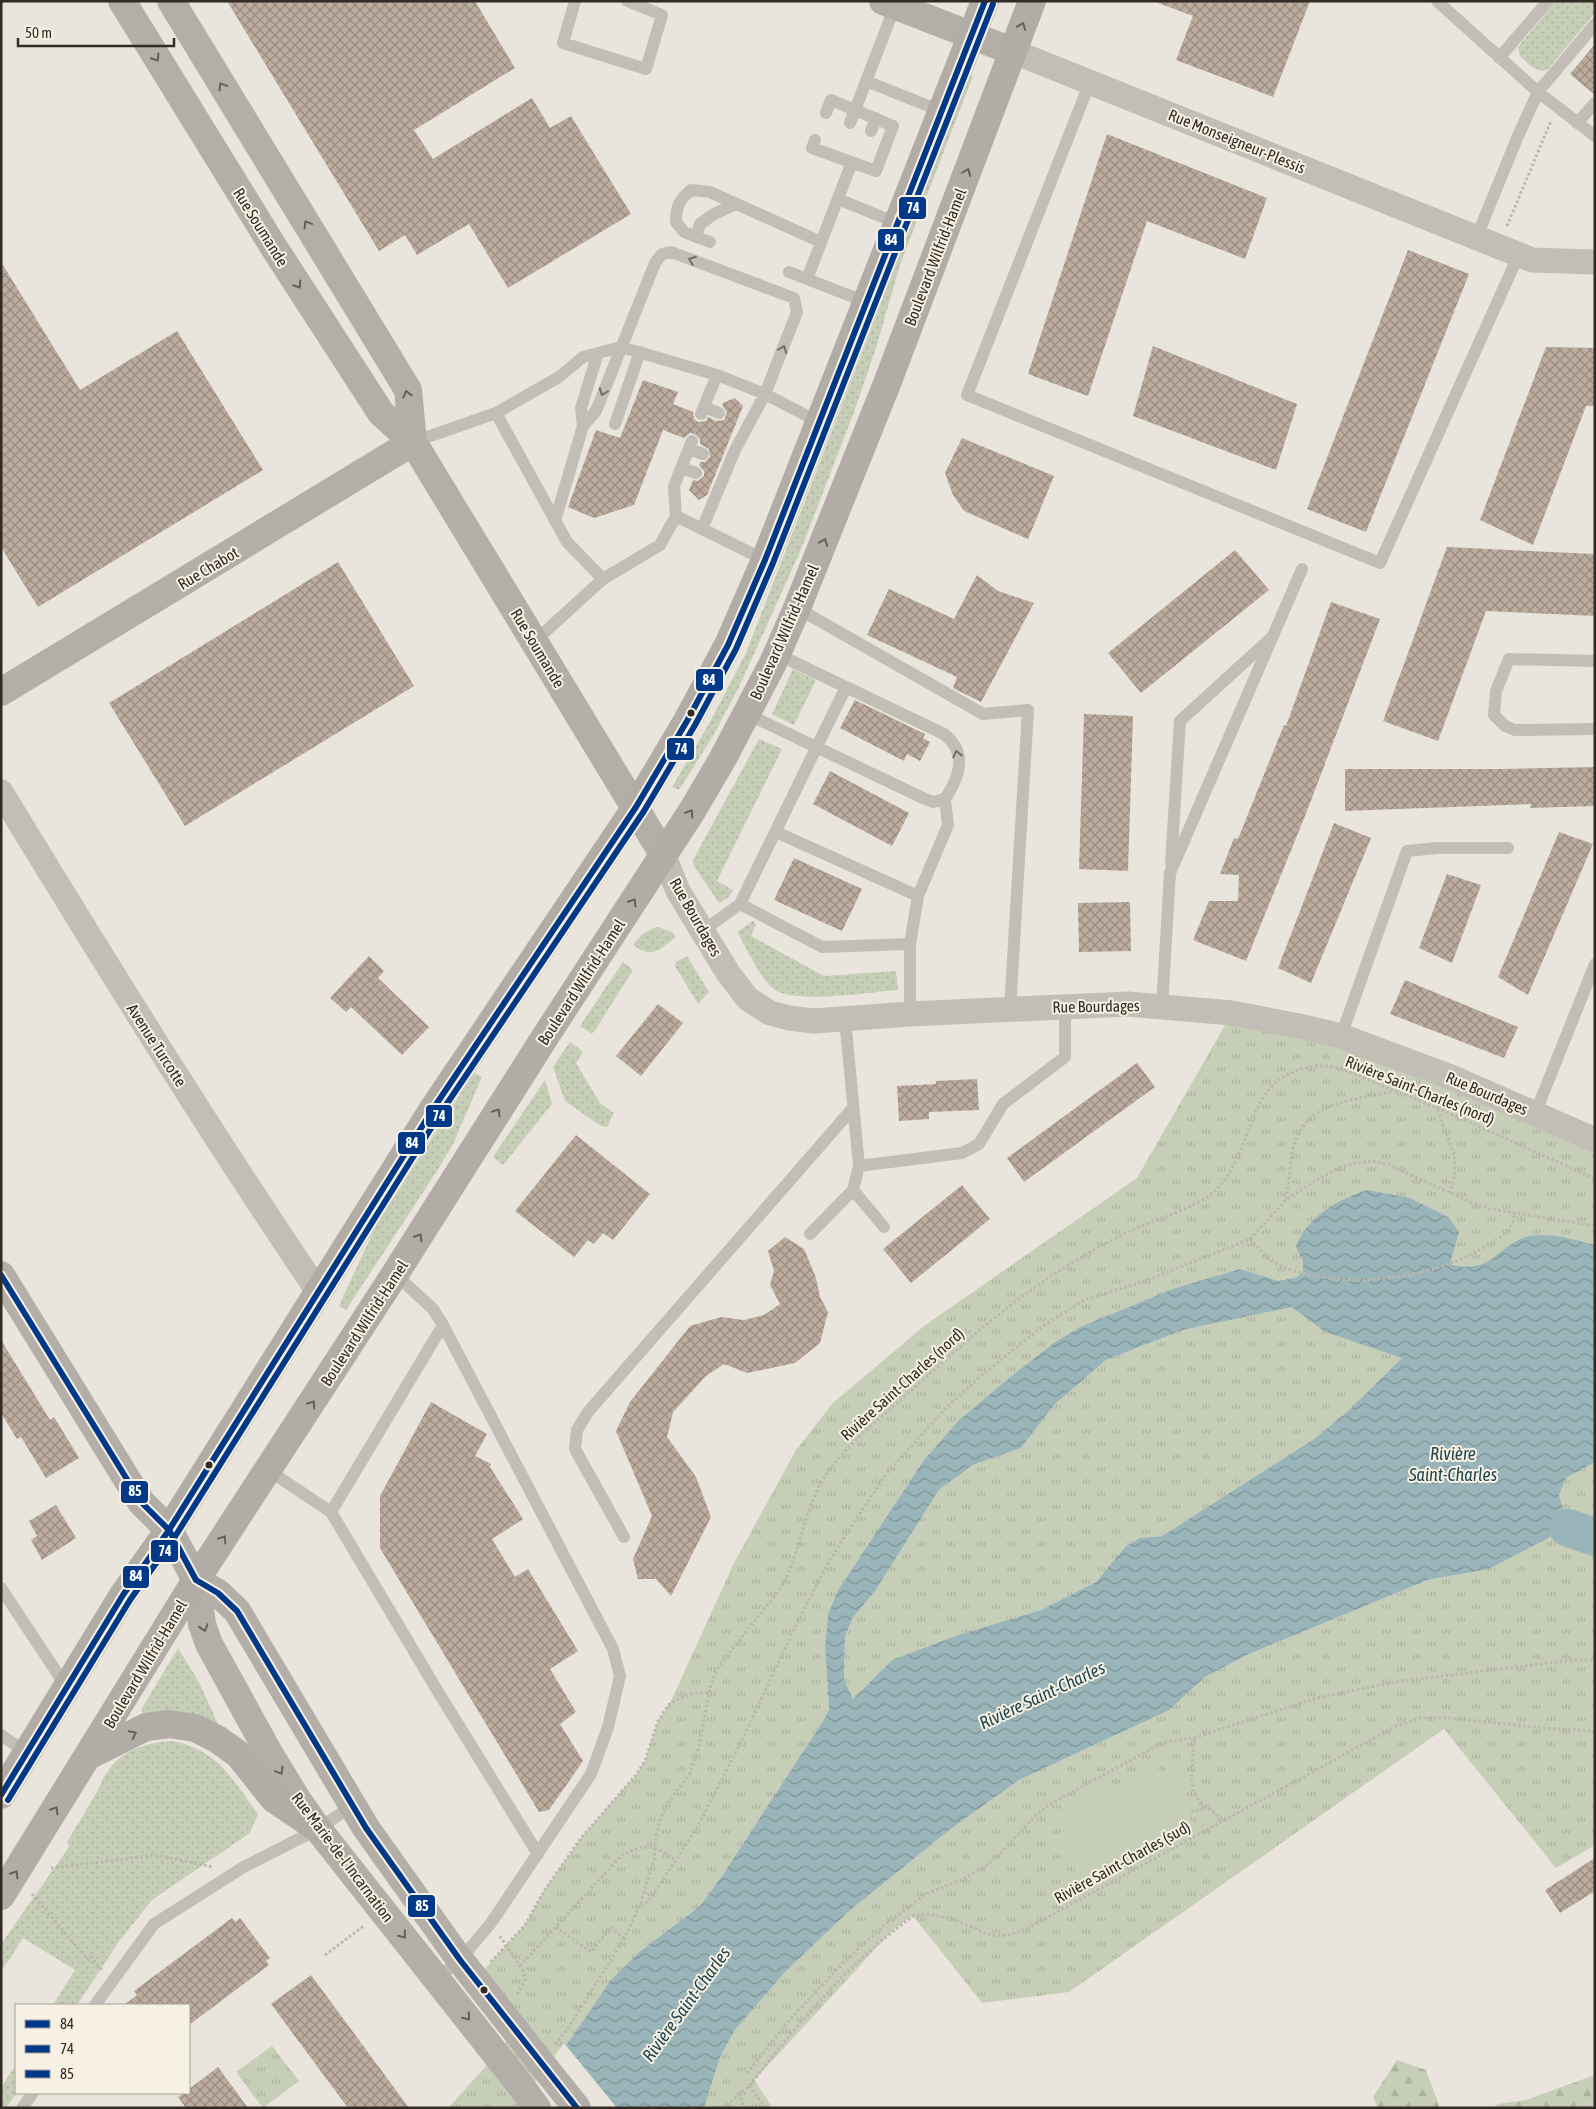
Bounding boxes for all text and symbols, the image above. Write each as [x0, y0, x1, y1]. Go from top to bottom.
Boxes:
scale bar [18, 15, 174, 47]
one-way arrow [1016, 22, 1026, 31]
text: 50 m [25, 24, 52, 41]
one-way arrow [150, 52, 160, 61]
one-way arrow [219, 82, 229, 91]
street label: Rue Monseigneur-Plessis [1166, 105, 1308, 178]
one-way arrow [961, 168, 971, 177]
street label: Rue Soumande [230, 185, 292, 269]
street label: Boulevard Wilfrid-Hamel [900, 185, 970, 328]
line badge: 74 [898, 196, 927, 220]
text: 74 [906, 200, 920, 216]
one-way arrow [303, 221, 313, 230]
line badge: 84 [877, 228, 905, 252]
text: 84 [884, 232, 898, 248]
one-way arrow [689, 256, 697, 266]
one-way arrow [291, 279, 301, 288]
one-way arrow [776, 345, 787, 354]
one-way arrow [599, 387, 610, 396]
one-way arrow [402, 390, 413, 398]
one-way arrow [817, 538, 828, 547]
street label: Rue Chabot [175, 543, 242, 593]
street label: Boulevard Wilfrid-Hamel [746, 561, 822, 702]
street label: Rue Soumande [507, 605, 569, 691]
line badge: 84 [695, 668, 724, 692]
text: 84 [702, 672, 716, 688]
unlabelled marker [686, 708, 696, 718]
line badge: 74 [666, 737, 695, 761]
text: 74 [674, 741, 688, 757]
one-way arrow [952, 750, 963, 759]
one-way arrow [684, 810, 693, 819]
street label: Rue Bourdages [666, 875, 726, 960]
one-way arrow [627, 898, 636, 907]
street label: Boulevard Wilfrid-Hamel [534, 915, 629, 1048]
street label: Rue Bourdages [1052, 996, 1140, 1017]
street label: Avenue Turcotte [124, 1000, 190, 1090]
street label: Rivière Saint-Charles (nord) [1342, 1052, 1497, 1129]
street label: Rue Bourdages [1443, 1068, 1531, 1119]
line badge: 74 [425, 1104, 453, 1128]
text: 74 [432, 1108, 446, 1124]
one-way arrow [491, 1108, 501, 1117]
line badge: 84 [397, 1131, 426, 1155]
text: 84 [405, 1135, 419, 1151]
one-way arrow [412, 1233, 422, 1242]
street label: Boulevard Wilfrid-Hamel [317, 1256, 412, 1389]
street label: Rivière Saint-Charles (nord) [837, 1324, 968, 1445]
one-way arrow [306, 1400, 316, 1409]
water label: Rivière Saint-Charles [1408, 1443, 1497, 1485]
unlabelled marker [204, 1460, 214, 1470]
line badge: 85 [120, 1480, 149, 1504]
text: 85 [128, 1483, 142, 1499]
one-way arrow [217, 1535, 226, 1545]
line badge: 74 [150, 1539, 179, 1563]
text: 74 [158, 1543, 172, 1559]
line badge: 84 [122, 1565, 150, 1589]
text: 84 [129, 1568, 143, 1584]
street label: Boulevard Wilfrid-Hamel [100, 1596, 191, 1731]
one-way arrow [198, 1623, 208, 1631]
water label: Rivière Saint-Charles [976, 1657, 1108, 1733]
one-way arrow [128, 1729, 137, 1740]
one-way arrow [274, 1765, 284, 1774]
street label: Rue Marie-de-l'Incarnation [288, 1789, 398, 1925]
one-way arrow [49, 1807, 58, 1816]
street label: Rivière Saint-Charles (sud) [1051, 1817, 1194, 1908]
one-way arrow [9, 1870, 19, 1879]
line badge: 85 [407, 1894, 436, 1918]
text: 85 [415, 1898, 429, 1914]
one-way arrow [397, 1929, 406, 1939]
water label: Rivière Saint-Charles [637, 1943, 735, 2065]
unlabelled marker [479, 1985, 489, 1995]
legend [15, 2004, 190, 2094]
one-way arrow [461, 2011, 470, 2020]
text: 84 [60, 2015, 74, 2032]
text: 74 [60, 2040, 74, 2057]
text: 85 [60, 2065, 74, 2082]

